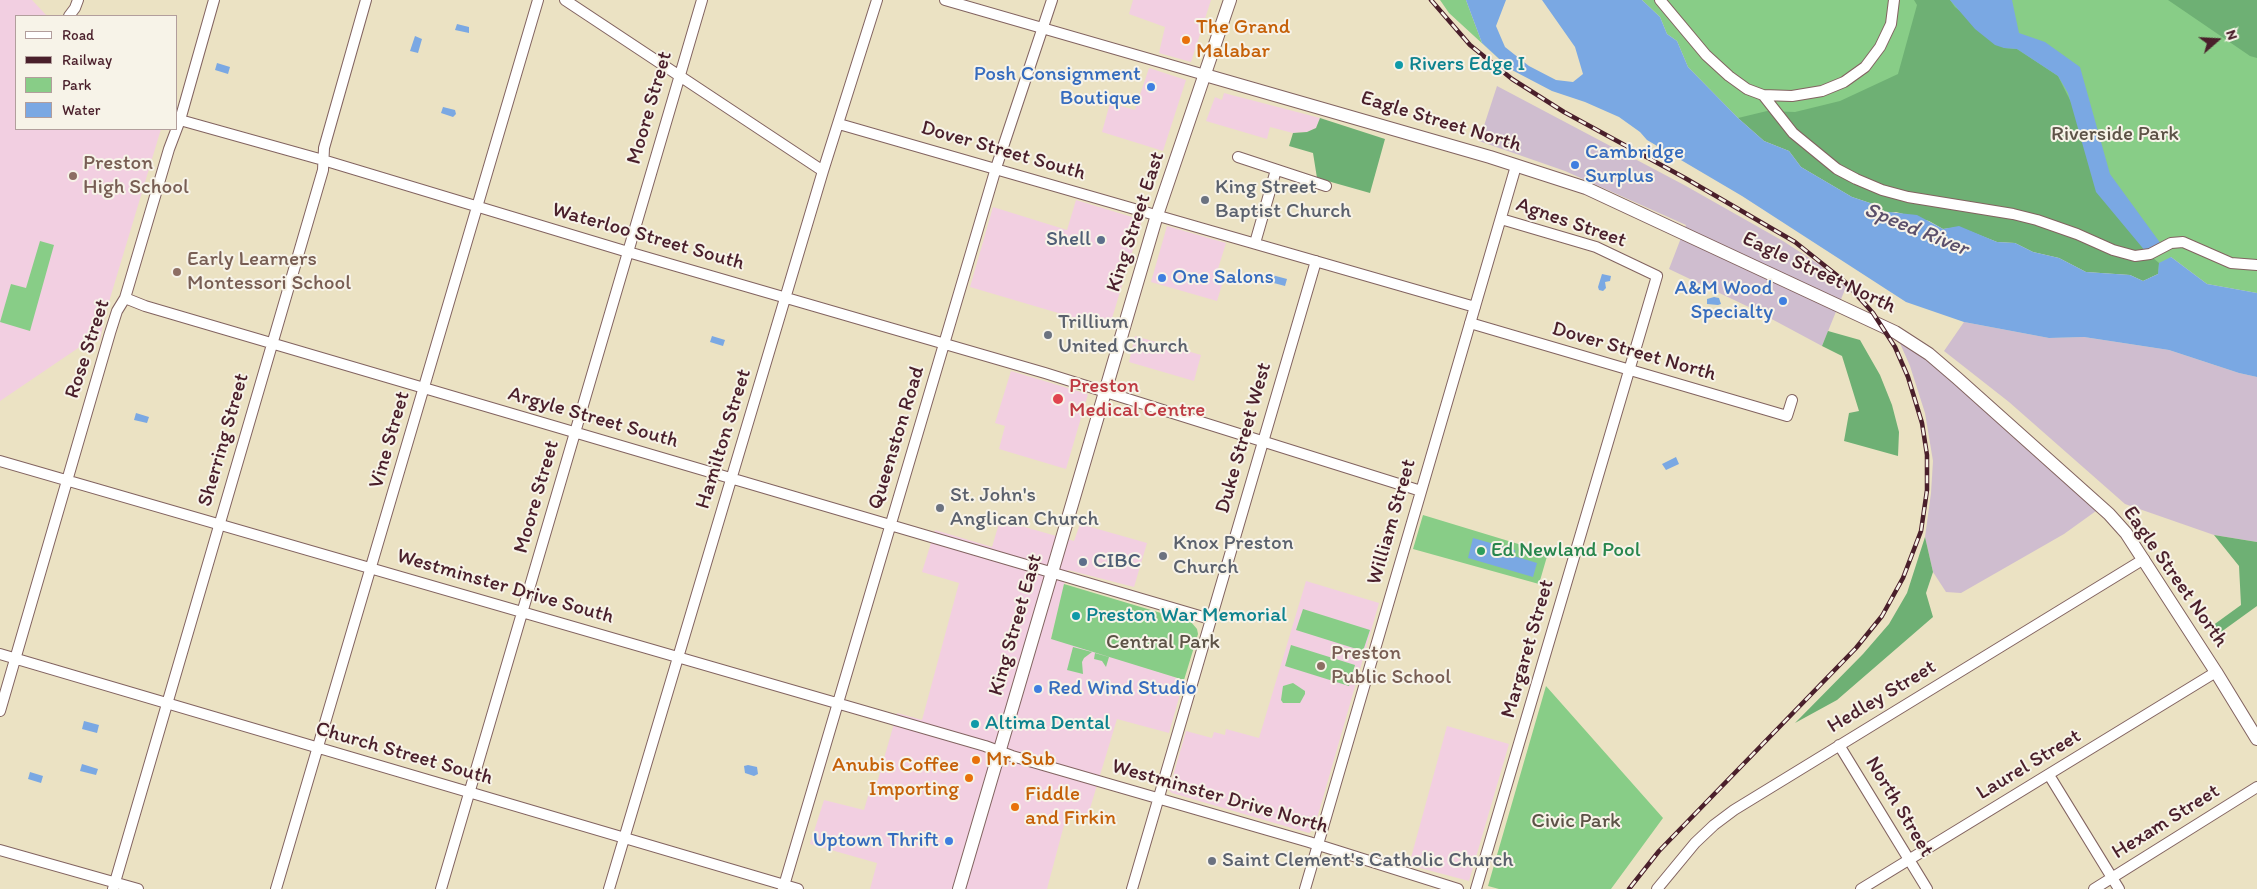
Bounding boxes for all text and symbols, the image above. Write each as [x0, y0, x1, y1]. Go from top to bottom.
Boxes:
legend [15, 15, 178, 130]
place label: The Grand Malabar [1196, 15, 1290, 65]
north arrow [2192, 15, 2242, 65]
text: Road [62, 26, 94, 44]
text: N [2222, 28, 2241, 42]
marker: The Grand Malabar [1180, 34, 1192, 46]
street label: Moore Street [622, 48, 678, 168]
text: Railway [62, 51, 112, 69]
place label: Rivers Edge I [1409, 52, 1525, 78]
marker: Rivers Edge I [1393, 59, 1405, 71]
place label: Posh Consignment Boutique [974, 62, 1141, 112]
text: Park [62, 76, 92, 94]
marker: Posh Consignment Boutique [1145, 81, 1157, 93]
street label: Eagle Street North [1358, 86, 1524, 158]
text: Water [62, 101, 100, 119]
street label: Dover Street South [918, 115, 1088, 187]
park label: Riverside Park [2051, 122, 2179, 148]
place label: Cambridge Surplus [1585, 140, 1684, 190]
street label: King Street East [1101, 149, 1171, 295]
place label: Preston High School [83, 151, 189, 201]
marker: Cambridge Surplus [1569, 159, 1581, 171]
marker: Preston High School [67, 170, 79, 182]
place label: King Street Baptist Church [1215, 175, 1351, 225]
street label: Agnes Street [1512, 192, 1630, 254]
marker: King Street Baptist Church [1199, 194, 1211, 206]
street label: Waterloo Street South [549, 197, 747, 277]
water label: Speed River [1860, 197, 1972, 263]
street label: Eagle Street North [1738, 226, 1900, 320]
place label: Shell [1046, 227, 1091, 253]
marker: Shell [1095, 234, 1107, 246]
place label: Early Learners Montessori School [187, 247, 351, 297]
place label: One Salons [1172, 265, 1274, 291]
marker: Early Learners Montessori School [171, 266, 183, 278]
marker: One Salons [1156, 272, 1168, 284]
place label: A&M Wood Specialty [1675, 276, 1773, 326]
marker: A&M Wood Specialty [1777, 295, 1789, 307]
street label: Rose Street [60, 296, 116, 402]
place label: Trillium United Church [1058, 310, 1189, 360]
street label: Dover Street North [1549, 317, 1719, 387]
marker: Trillium United Church [1042, 329, 1054, 341]
street label: Duke Street West [1210, 360, 1278, 516]
street label: Queenston Road [863, 363, 931, 513]
street label: Hamilton Street [691, 366, 757, 512]
street label: Sherring Street [193, 370, 255, 510]
place label: Preston Medical Centre [1069, 374, 1205, 424]
street label: Argyle Street South [505, 382, 681, 454]
street label: Vine Street [364, 389, 416, 491]
marker: Preston Medical Centre [1051, 392, 1065, 406]
street label: Moore Street [509, 437, 565, 557]
street label: William Street [1362, 456, 1422, 588]
place label: St. John's Anglican Church [950, 483, 1099, 533]
marker: St. John's Anglican Church [934, 502, 946, 514]
street label: Eagle Street North [2117, 502, 2233, 652]
place label: Knox Preston Church [1173, 531, 1293, 581]
place label: Ed Newland Pool [1491, 538, 1641, 564]
street label: Westminster Drive South [394, 544, 616, 630]
marker: Ed Newland Pool [1475, 545, 1487, 557]
place label: CIBC [1093, 549, 1141, 575]
marker: Knox Preston Church [1157, 550, 1169, 562]
street label: King Street East [984, 551, 1048, 699]
marker: CIBC [1077, 556, 1089, 568]
street label: Margaret Street [1496, 577, 1560, 721]
place label: Preston War Memorial [1086, 603, 1287, 629]
marker: Preston War Memorial [1070, 610, 1082, 622]
park label: Central Park [1106, 630, 1220, 656]
place label: Preston Public School [1331, 641, 1451, 691]
street label: Hedley Street [1823, 655, 1941, 739]
marker: Preston Public School [1315, 660, 1327, 672]
place label: Red Wind Studio [1048, 676, 1197, 702]
marker: Red Wind Studio [1032, 683, 1044, 695]
place label: Altima Dental [985, 711, 1110, 737]
street label: Church Street South [313, 717, 495, 791]
marker: Altima Dental [969, 718, 981, 730]
street label: Laurel Street [1972, 724, 2086, 806]
place label: Mr. Sub [986, 747, 1055, 773]
street label: North Street [1859, 752, 1939, 862]
place label: Anubis Coffee Importing [832, 753, 959, 803]
marker: Mr. Sub [970, 754, 982, 766]
street label: Westminster Drive North [1109, 754, 1331, 840]
marker: Anubis Coffee Importing [963, 772, 975, 784]
street label: Hexam Street [2107, 779, 2225, 865]
place label: Fiddle and Firkin [1025, 782, 1116, 832]
marker: Fiddle and Firkin [1009, 801, 1021, 813]
park label: Civic Park [1531, 809, 1621, 835]
place label: Uptown Thrift [813, 828, 939, 854]
marker: Uptown Thrift [943, 835, 955, 847]
place label: Saint Clement's Catholic Church [1222, 848, 1514, 874]
marker: Saint Clement's Catholic Church [1206, 855, 1218, 867]

